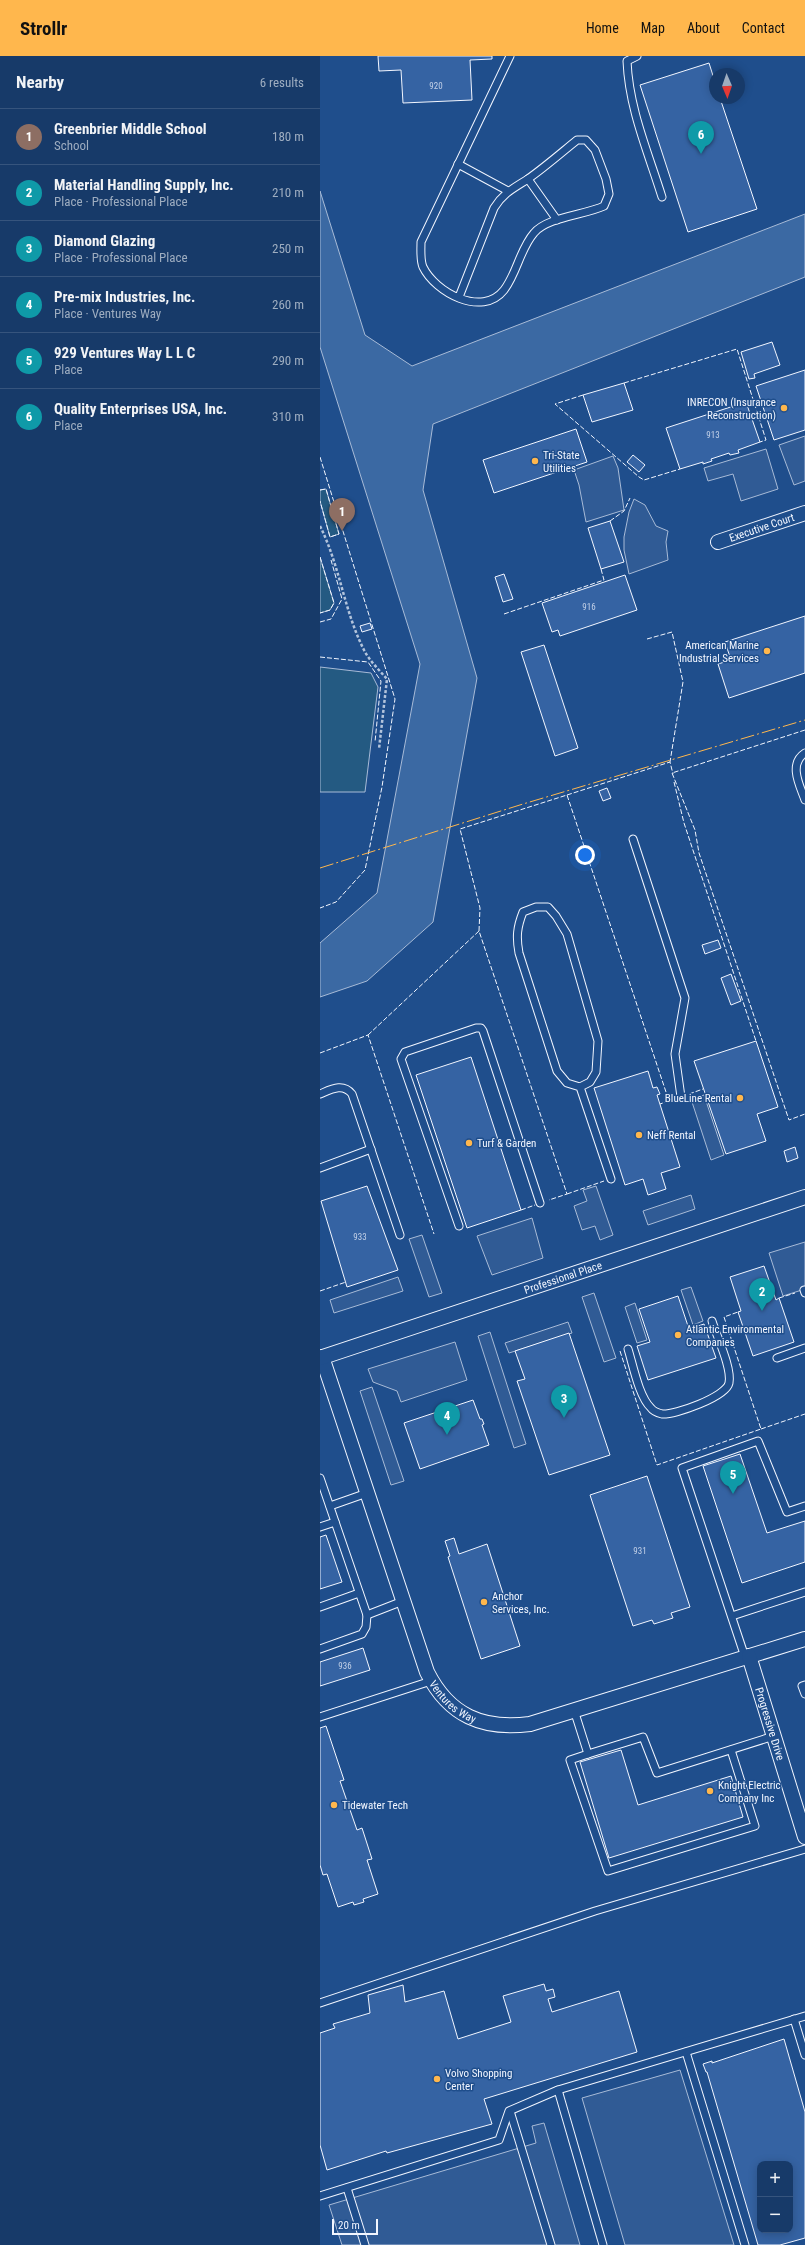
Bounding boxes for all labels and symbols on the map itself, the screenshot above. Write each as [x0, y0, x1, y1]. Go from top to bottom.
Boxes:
north arrow [709, 68, 745, 104]
house number: 920 [429, 81, 443, 91]
pin: 6 [688, 121, 714, 154]
place label: INRECON (Insurance Reconstruction) [687, 396, 776, 422]
marker: INRECON (Insurance Reconstruction) [779, 403, 789, 413]
house number: 913 [706, 430, 720, 440]
place label: Tri-State Utilities [543, 449, 580, 475]
marker: Tri-State Utilities [530, 456, 540, 466]
pin: 1 [329, 498, 355, 531]
street label: Executive Court [728, 511, 796, 545]
house number: 916 [582, 602, 596, 612]
place label: American Marine Industrial Services [679, 639, 759, 665]
marker: American Marine Industrial Services [762, 646, 772, 656]
your location [575, 845, 595, 865]
place label: BlueLine Rental [665, 1092, 732, 1105]
marker: BlueLine Rental [735, 1093, 745, 1103]
place label: Neff Rental [647, 1129, 696, 1142]
marker: Neff Rental [634, 1130, 644, 1140]
place label: Turf & Garden [477, 1137, 536, 1150]
marker: Turf & Garden [464, 1138, 474, 1148]
house number: 933 [353, 1232, 367, 1242]
street label: Professional Place [522, 1259, 604, 1297]
pin: 2 [749, 1278, 775, 1311]
place label: Atlantic Environmental Companies [686, 1323, 784, 1349]
marker: Atlantic Environmental Companies [673, 1330, 683, 1340]
pin: 3 [551, 1385, 577, 1418]
pin: 4 [434, 1402, 460, 1435]
pin: 5 [720, 1461, 746, 1494]
house number: 931 [633, 1546, 647, 1556]
place label: Anchor Services, Inc. [492, 1590, 550, 1616]
marker: Anchor Services, Inc. [479, 1597, 489, 1607]
house number: 936 [338, 1661, 352, 1671]
street label: Ventures Way [426, 1678, 478, 1726]
street label: Progressive Drive [752, 1686, 787, 1762]
place label: Knight Electric Company Inc [718, 1779, 781, 1805]
marker: Knight Electric Company Inc [705, 1786, 715, 1796]
place label: Tidewater Tech [342, 1799, 408, 1812]
marker: Tidewater Tech [329, 1800, 339, 1810]
place label: Volvo Shopping Center [445, 2067, 512, 2093]
marker: Volvo Shopping Center [432, 2074, 442, 2084]
scale bar [332, 2217, 378, 2236]

